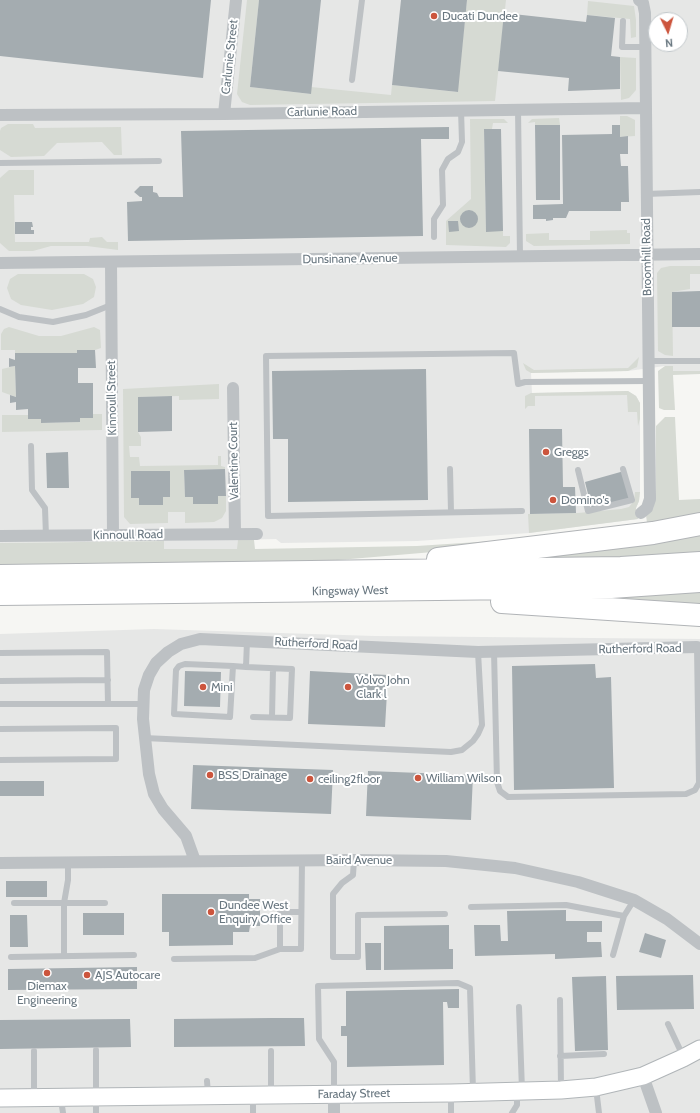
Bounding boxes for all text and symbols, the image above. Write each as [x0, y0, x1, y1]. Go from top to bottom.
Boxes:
place label: Ducati Dundee [442, 9, 518, 23]
marker: Ducati Dundee [429, 11, 439, 21]
north arrow [648, 12, 688, 52]
street label: Carlunie Street [219, 19, 241, 95]
text: N [664, 36, 673, 50]
street label: Carlunie Road [287, 104, 357, 120]
street label: Broomhill Road [639, 218, 655, 296]
street label: Dunsinane Avenue [302, 251, 398, 267]
street label: Kinnoull Street [104, 360, 120, 436]
street label: Valentine Court [226, 422, 242, 500]
place label: Greggs [554, 445, 589, 459]
marker: Greggs [541, 447, 551, 457]
place label: Domino's [561, 493, 609, 507]
marker: Domino's [548, 495, 558, 505]
street label: Kinnoull Road [93, 527, 163, 543]
street label: Kingsway West [312, 583, 388, 599]
street label: Rutherford Road [274, 635, 358, 653]
street label: Rutherford Road [598, 641, 682, 657]
place label: Volvo John Clark l [356, 673, 410, 701]
place label: Mini [211, 680, 232, 694]
marker: Mini [198, 682, 208, 692]
marker: Volvo John Clark l [343, 682, 353, 692]
place label: BSS Drainage [218, 768, 287, 782]
marker: BSS Drainage [205, 770, 215, 780]
place label: William Wilson [426, 771, 502, 785]
place label: ceiling2floor [318, 772, 380, 786]
marker: William Wilson [413, 773, 423, 783]
marker: ceiling2floor [305, 774, 315, 784]
street label: Baird Avenue [326, 853, 392, 867]
place label: Dundee West Enquiry Office [219, 898, 291, 926]
marker: Dundee West Enquiry Office [206, 907, 216, 917]
marker: Diemax Engineering [42, 968, 52, 978]
place label: AJS Autocare [95, 968, 160, 982]
marker: AJS Autocare [82, 970, 92, 980]
place label: Diemax Engineering [17, 979, 77, 1007]
street label: Faraday Street [318, 1086, 390, 1102]

